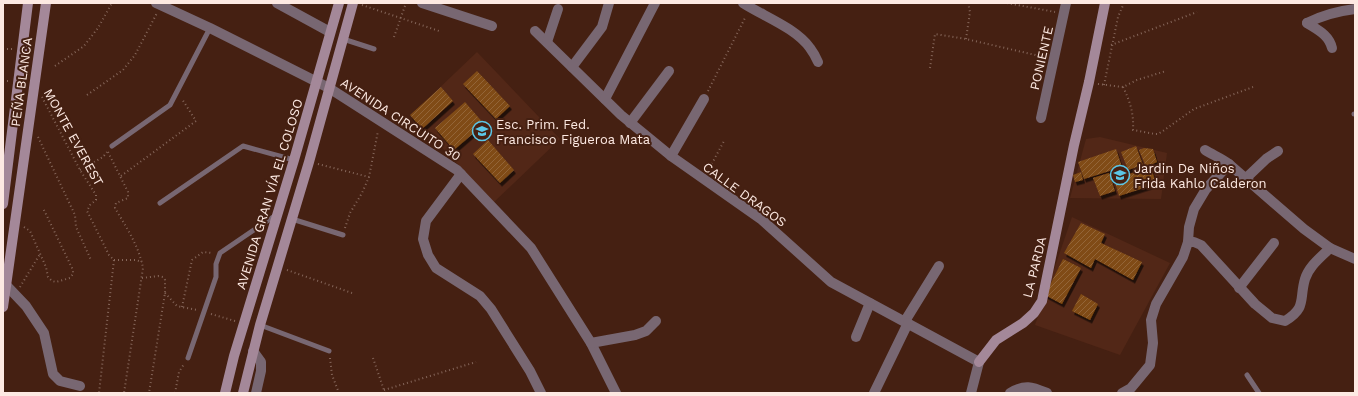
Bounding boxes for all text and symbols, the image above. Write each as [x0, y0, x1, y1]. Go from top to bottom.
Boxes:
street label: PONIENTE [1027, 25, 1056, 91]
street label: PEÑA BLANCA [8, 36, 35, 128]
street label: AVENIDA CIRCUITO 30 [338, 75, 464, 164]
street label: MONTE EVEREST [41, 86, 107, 189]
street label: AVENIDA GRAN VÍA EL COLOSO [232, 97, 306, 291]
place label: Esc. Prim. Fed. Francisco Figueroa Mata [496, 117, 651, 147]
school or university icon: Esc. Prim. Fed. Francisco Figueroa Mata [471, 120, 493, 142]
street label: CALLE DRAGOS [700, 159, 789, 230]
place label: Jardin De Niños Frida Kahlo Calderon [1134, 161, 1267, 191]
school or university icon: Jardin De Niños Frida Kahlo Calderon [1109, 164, 1131, 186]
street label: LA PARDA [1020, 235, 1049, 299]

